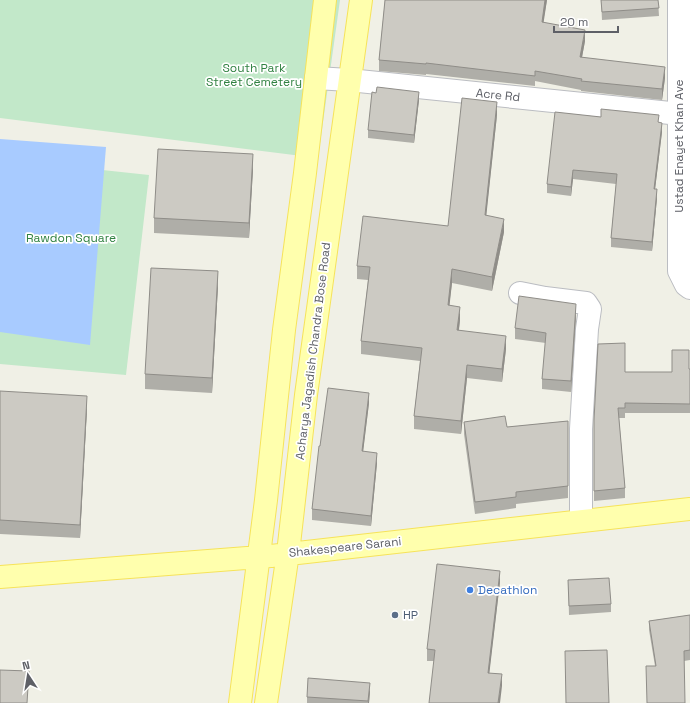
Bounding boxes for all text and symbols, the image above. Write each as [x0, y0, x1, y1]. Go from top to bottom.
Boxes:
scale bar [554, 8, 618, 34]
text: 20 m [560, 14, 588, 30]
park label: South Park Street Cemetery [206, 60, 302, 90]
street label: Ustad Enayet Khan Ave [671, 79, 687, 213]
street label: Acre Rd [475, 85, 521, 105]
park label: Rawdon Square [26, 230, 116, 246]
street label: Acharya Jagadish Chandra Bose Road [292, 241, 334, 461]
street label: Shakespeare Sarani [288, 533, 402, 561]
place label: Decathlon [478, 582, 537, 598]
marker: Decathlon [465, 585, 475, 595]
place label: HP [403, 607, 418, 623]
marker: HP [390, 610, 400, 620]
north arrow [8, 655, 48, 695]
text: N [21, 658, 31, 673]

